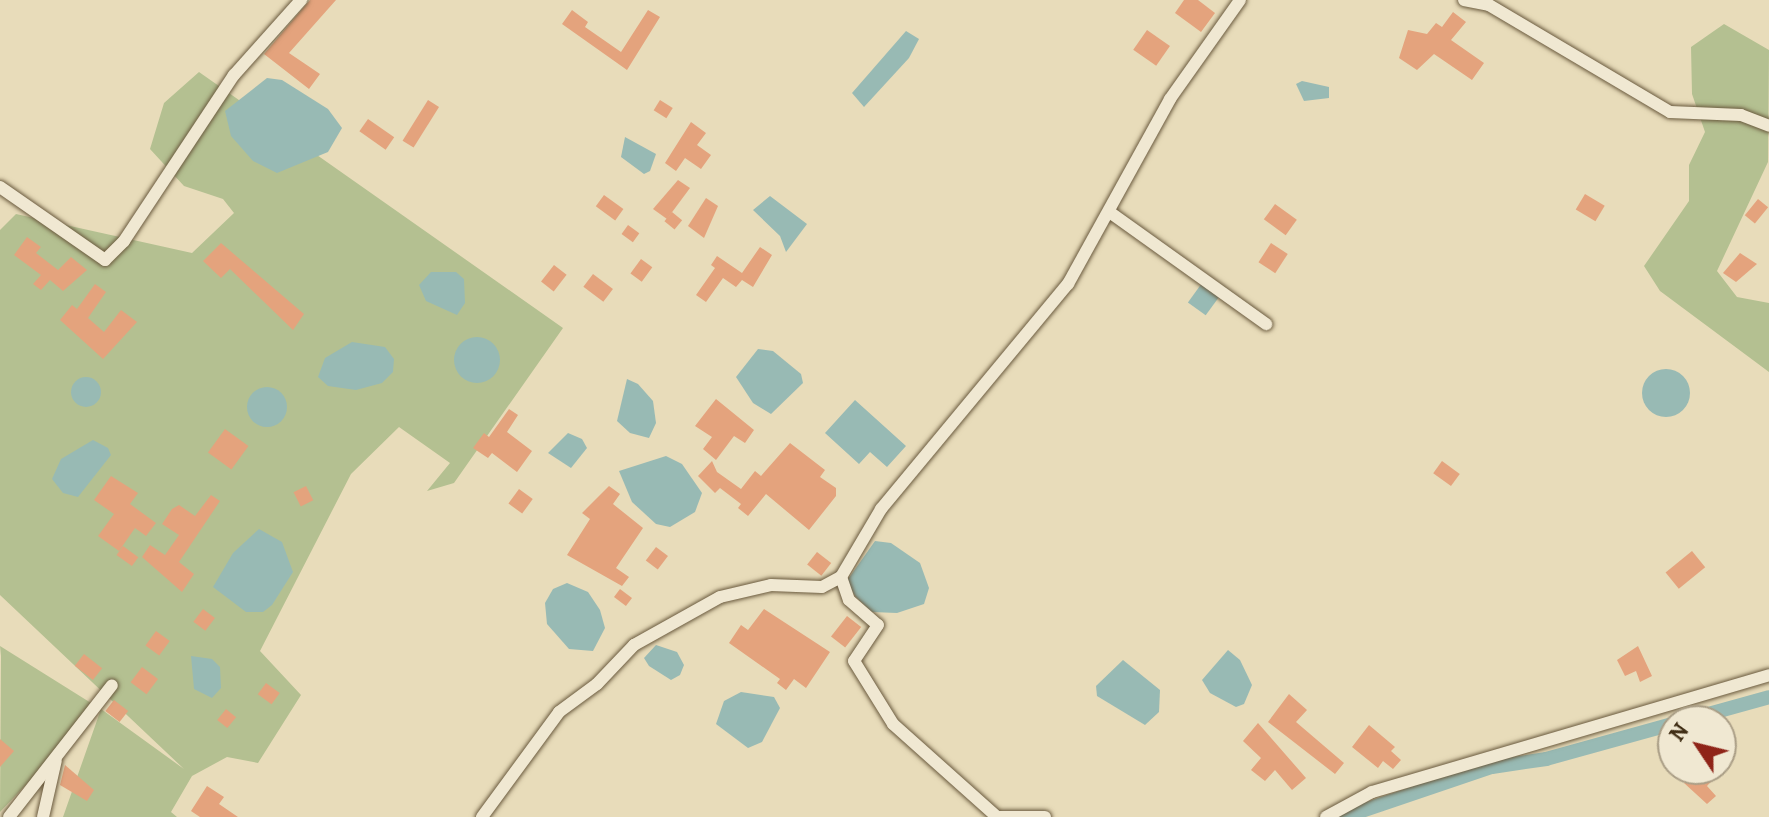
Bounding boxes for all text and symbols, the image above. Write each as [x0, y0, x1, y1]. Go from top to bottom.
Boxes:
north arrow [1657, 705, 1737, 785]
text: N [1662, 717, 1696, 748]

